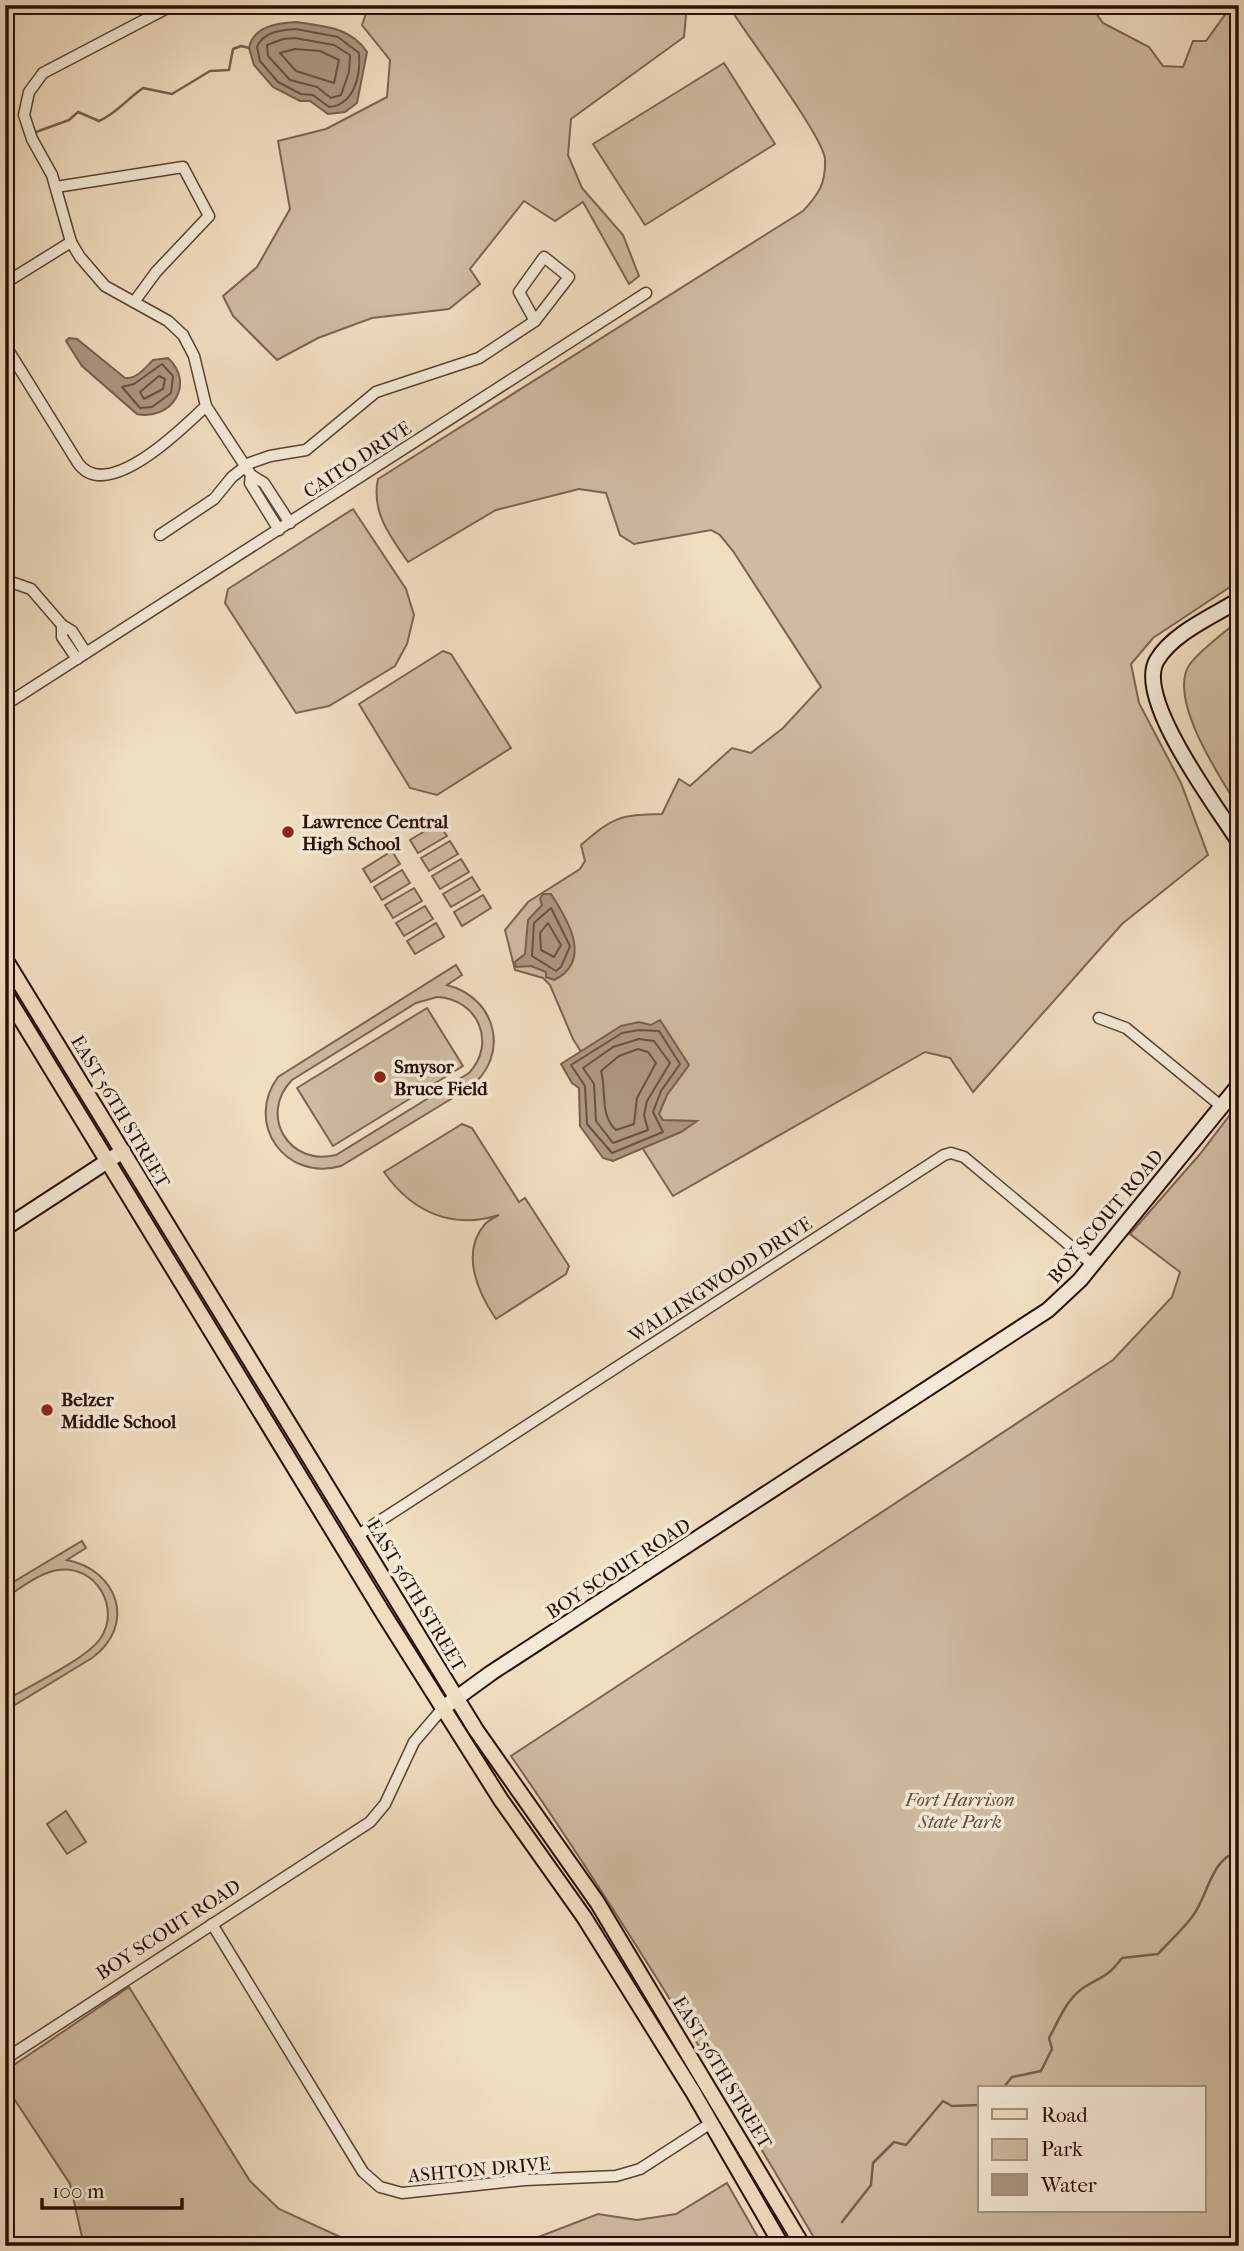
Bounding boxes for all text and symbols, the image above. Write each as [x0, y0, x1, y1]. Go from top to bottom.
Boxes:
street label: CAITO DRIVE [300, 417, 416, 503]
place label: Lawrence Central High School [302, 811, 449, 855]
marker: Lawrence Central High School [280, 824, 296, 840]
street label: EAST 56TH STREET [66, 1032, 174, 1192]
place label: Smysor Bruce Field [394, 1056, 488, 1100]
marker: Smysor Bruce Field [372, 1069, 388, 1085]
street label: BOY SCOUT ROAD [1043, 1145, 1168, 1288]
street label: WALLINGWOOD DRIVE [624, 1212, 817, 1348]
place label: Belzer Middle School [60, 1389, 177, 1433]
marker: Belzer Middle School [39, 1402, 55, 1418]
street label: BOY SCOUT ROAD [542, 1514, 695, 1624]
street label: EAST 56TH STREET [362, 1516, 470, 1676]
park label: Fort Harrison State Park [904, 1789, 1015, 1833]
street label: BOY SCOUT ROAD [92, 1875, 245, 1985]
street label: EAST 56TH STREET [668, 1993, 776, 2153]
legend [978, 2086, 1206, 2212]
text: Road [1041, 2103, 1088, 2127]
text: Park [1041, 2137, 1083, 2161]
street label: ASHTON DRIVE [406, 2153, 552, 2187]
scale bar [42, 2167, 182, 2211]
text: Water [1040, 2173, 1097, 2197]
text: 100 m [52, 2179, 105, 2203]

